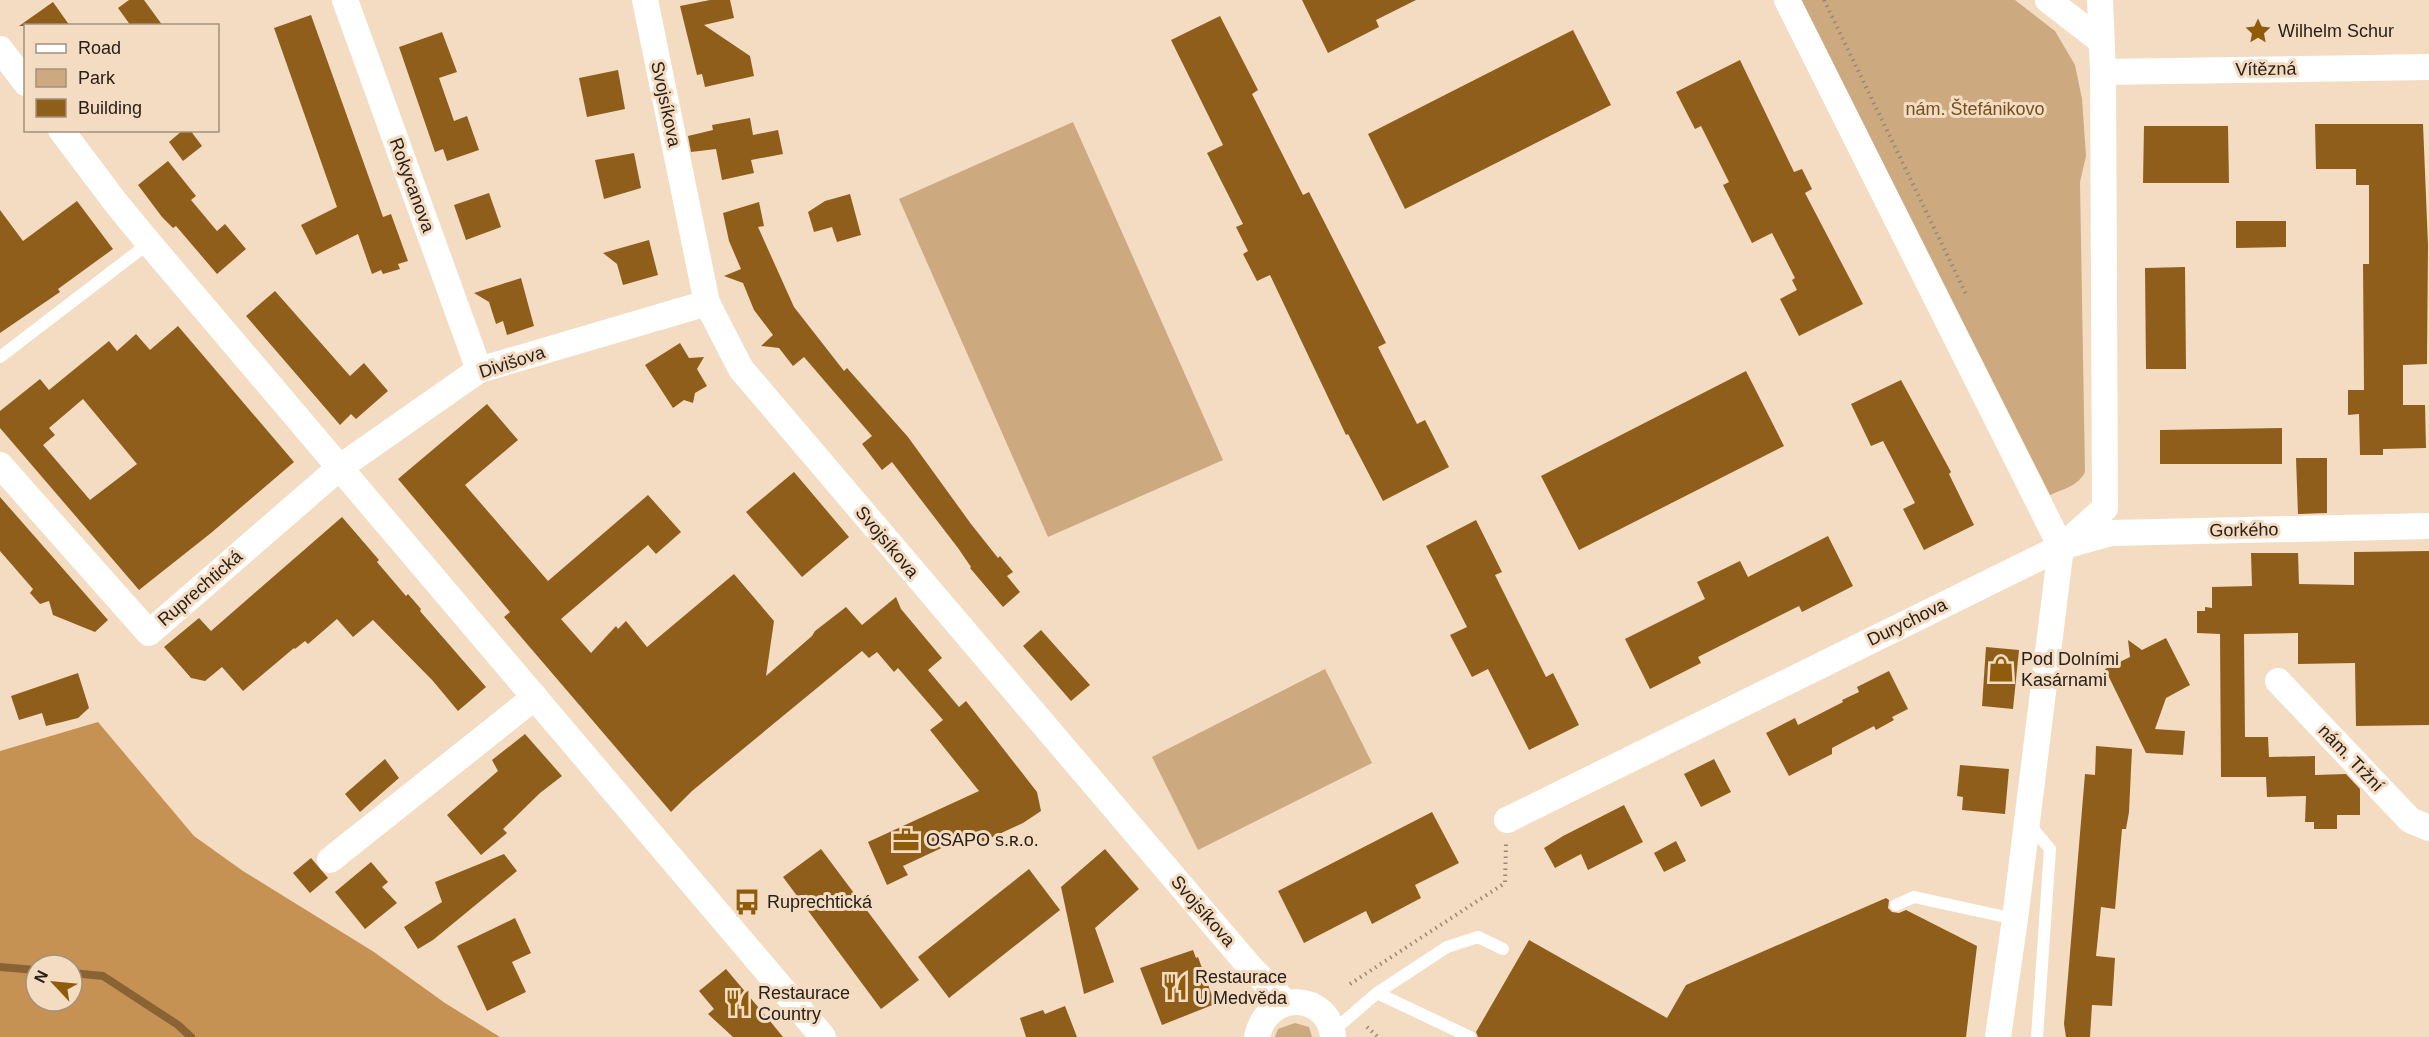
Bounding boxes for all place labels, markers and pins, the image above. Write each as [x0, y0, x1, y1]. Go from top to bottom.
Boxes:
place icon: Wilhelm Schur [2243, 16, 2273, 46]
place label: Wilhelm Schur [2278, 21, 2394, 41]
place label: Pod Dolními Kasárnami [2021, 649, 2119, 690]
shop icon: Pod Dolními Kasárnami [1986, 654, 2016, 684]
office icon: OSAPO s.ʀ.ᴏ. [891, 825, 921, 855]
place label: OSAPO s.ʀ.ᴏ. [926, 830, 1039, 850]
bus stop icon: Ruprechtická [732, 887, 762, 917]
place label: Ruprechtická [767, 892, 873, 912]
place label: Restaurace U Medvěda [1195, 967, 1288, 1008]
restaurant icon: Restaurace U Medvěda [1160, 972, 1190, 1002]
place label: Restaurace Country [758, 983, 850, 1024]
restaurant icon: Restaurace Country [723, 988, 753, 1018]

